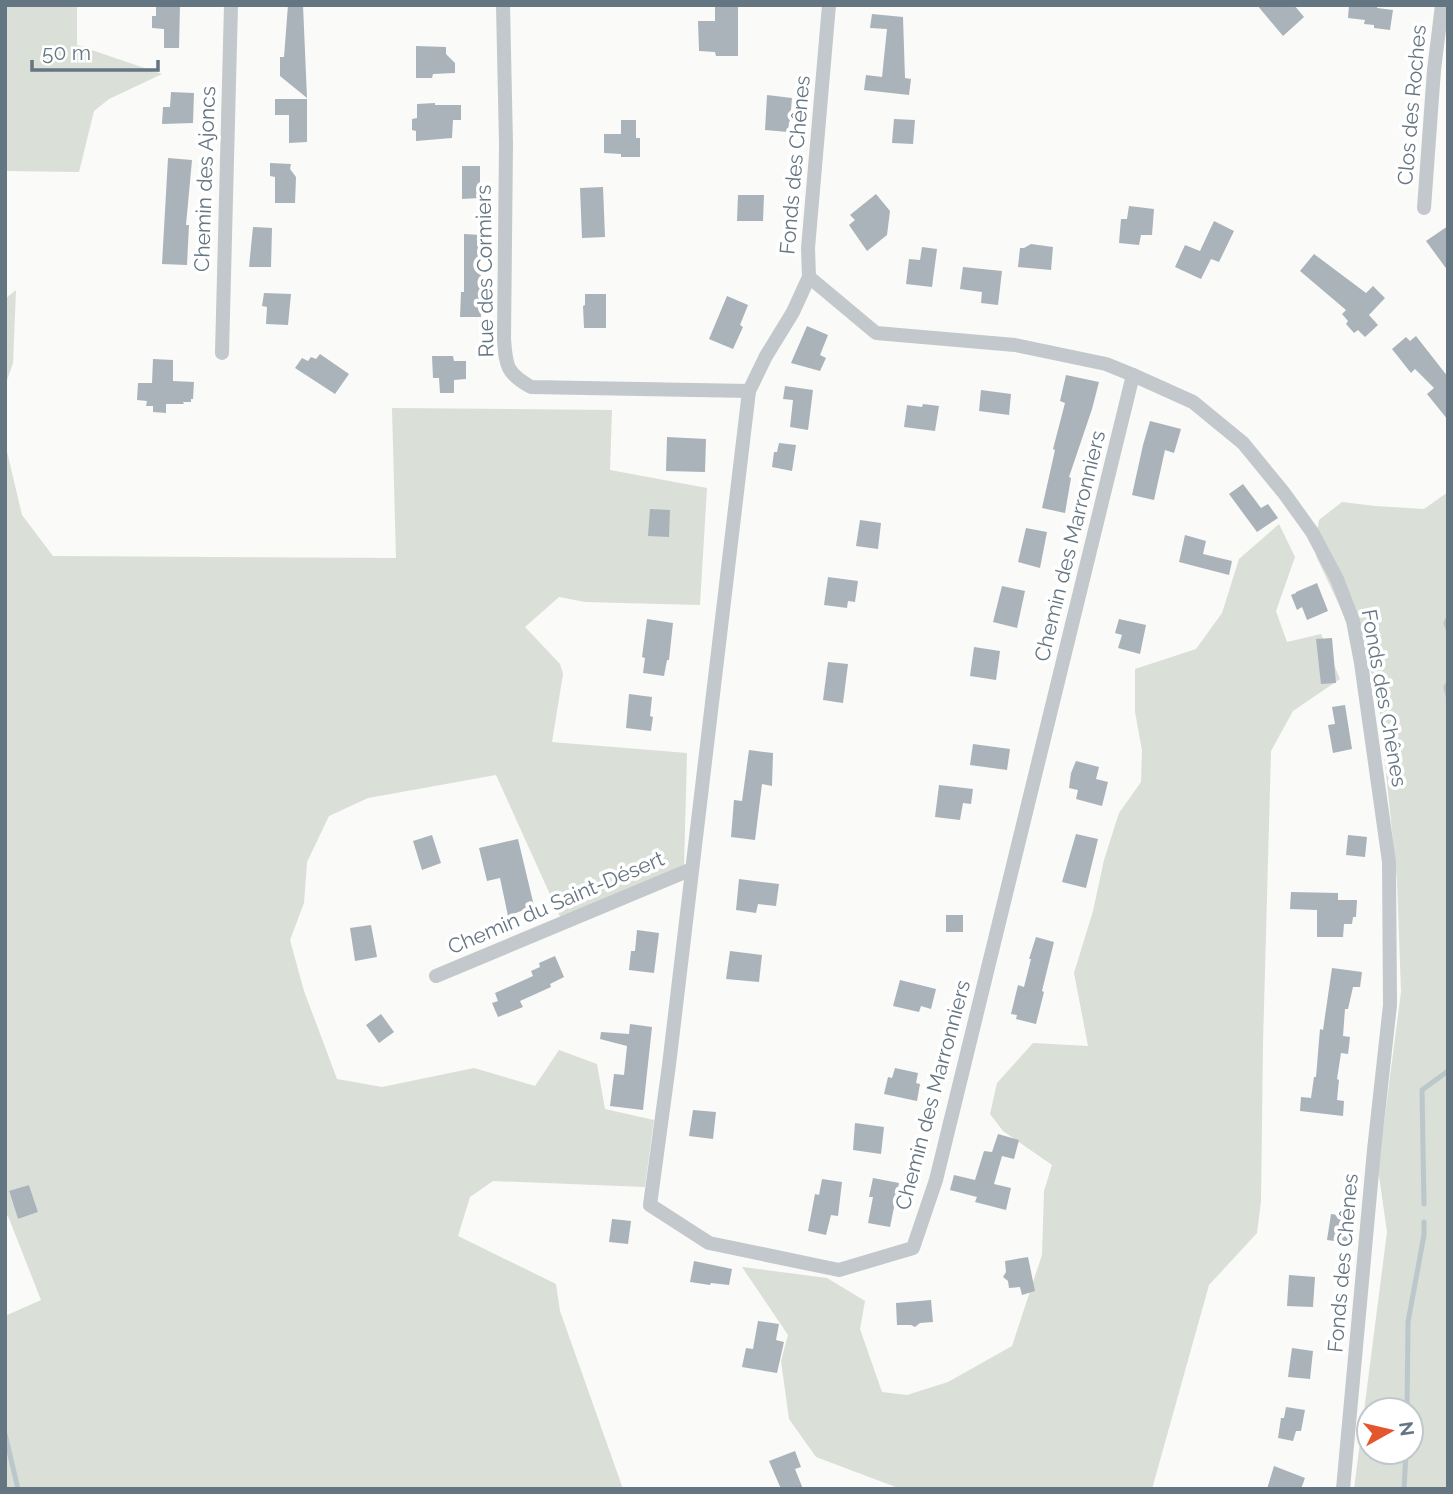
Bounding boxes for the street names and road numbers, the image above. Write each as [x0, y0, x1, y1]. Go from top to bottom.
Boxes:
street label: Clos des Roches [1392, 24, 1431, 186]
street label: Fonds des Chênes [774, 74, 815, 255]
street label: Chemin des Ajoncs [189, 86, 220, 272]
street label: Rue des Cormiers [470, 185, 499, 358]
street label: Chemin des Marronniers [1029, 428, 1110, 664]
street label: Fonds des Chênes [1357, 607, 1412, 789]
street label: Chemin du Saint-Désert [444, 846, 668, 959]
street label: Chemin des Marronniers [890, 977, 975, 1213]
street label: Fonds des Chênes [1322, 1172, 1363, 1353]

